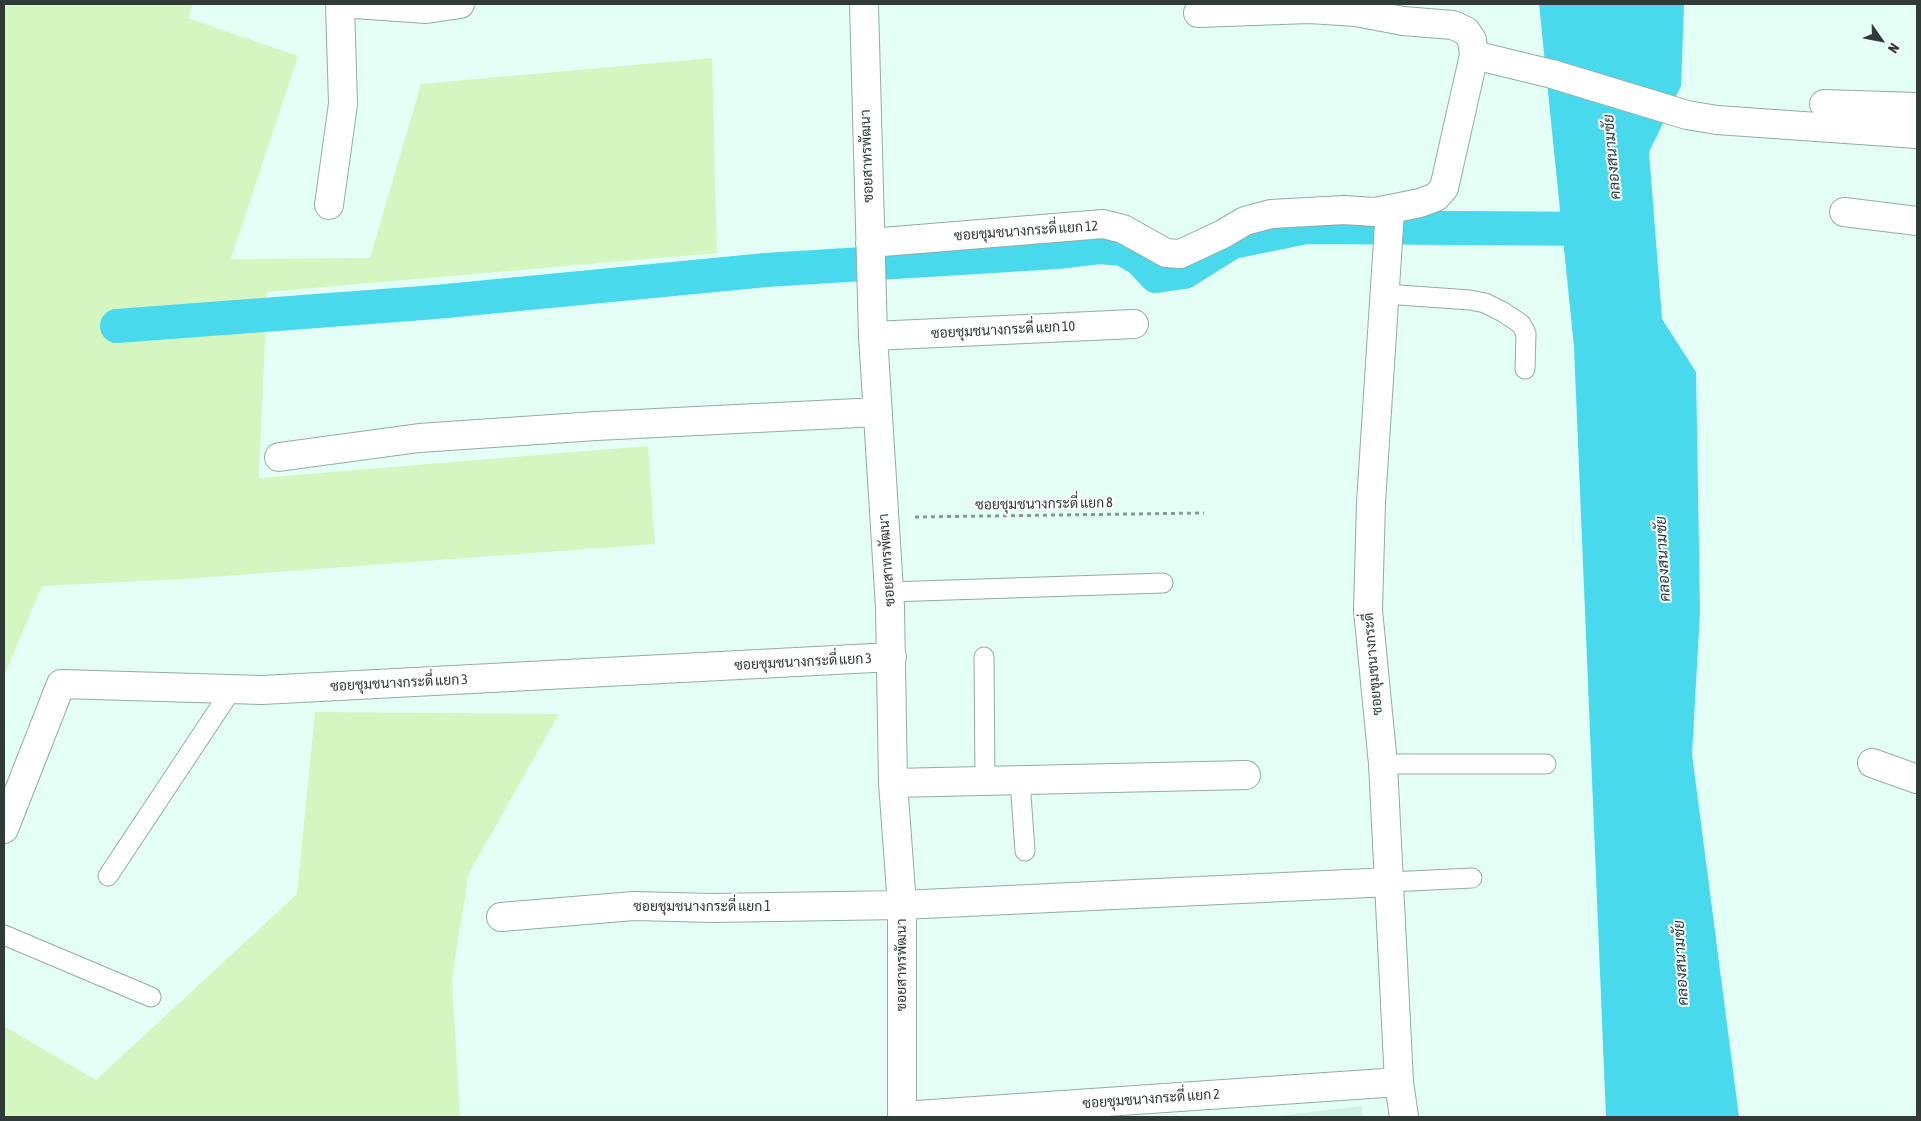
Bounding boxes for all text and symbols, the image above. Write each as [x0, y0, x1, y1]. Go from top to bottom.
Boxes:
north arrow [1856, 15, 1906, 65]
text: N [1885, 40, 1903, 56]
street label: ซอยสาทรพัฒนา [857, 109, 877, 203]
water label: คลองสนามชัย [1599, 113, 1625, 201]
street label: ซอยชุมชนางกระดี่ แยก 12 [953, 218, 1099, 244]
street label: ซอยชุมชนางกระดี่ แยก 10 [931, 318, 1075, 342]
street label: ซอยชุมชนางกระดี่ แยก 8 [975, 494, 1113, 514]
street label: ซอยสาทรพัฒนา [875, 513, 899, 607]
water label: คลองสนามชัย [1652, 516, 1674, 602]
street label: ซอยชุมชนางกระดี่ [1360, 612, 1386, 716]
street label: ซอยชุมชนางกระดี่ แยก 3 [734, 650, 872, 674]
street label: ซอยชุมชนางกระดี่ แยก 3 [330, 671, 468, 695]
street label: ซอยชุมชนางกระดี่ แยก 1 [633, 899, 771, 915]
street label: ซอยสาทรพัฒนา [894, 918, 910, 1012]
water label: คลองสนามชัย [1670, 920, 1692, 1006]
street label: ซอยชุมชนางกระดี่ แยก 2 [1082, 1086, 1220, 1112]

